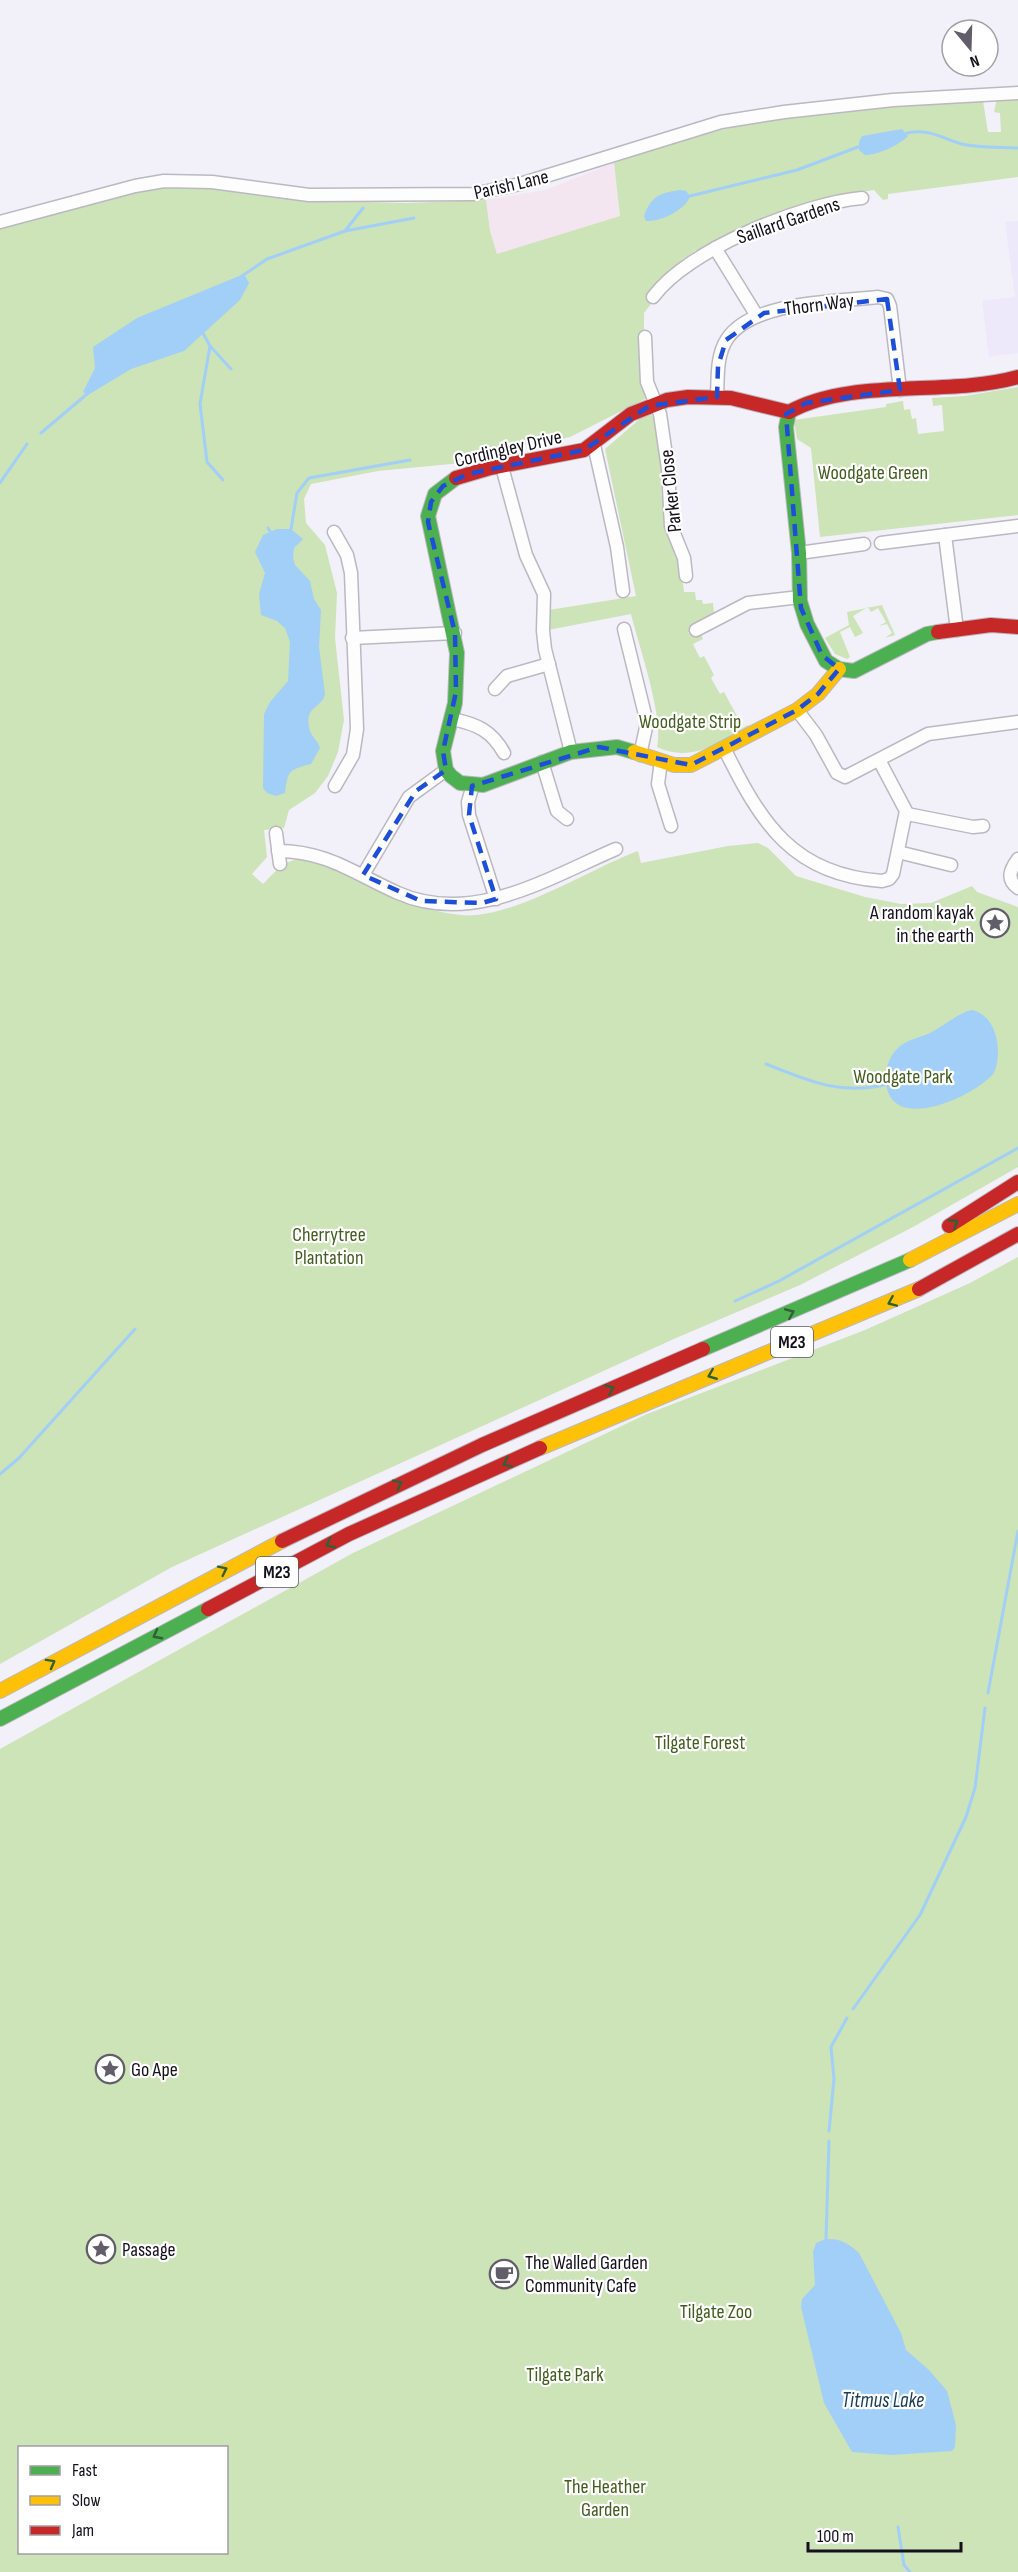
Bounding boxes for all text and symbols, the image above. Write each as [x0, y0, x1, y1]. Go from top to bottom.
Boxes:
north arrow [940, 18, 1000, 78]
text: N [967, 50, 982, 71]
street label: Parish Lane [472, 165, 551, 205]
street label: Saillard Gardens [734, 192, 843, 250]
street label: Thorn Way [783, 289, 856, 321]
street label: Cordingley Drive [452, 425, 564, 473]
street label: Parker Close [655, 448, 687, 533]
park label: Woodgate Green [818, 461, 928, 485]
park label: Woodgate Strip [639, 710, 741, 734]
place label: A random kayak in the earth [869, 901, 974, 948]
place icon: A random kayak in the earth [979, 907, 1011, 939]
park label: Woodgate Park [853, 1065, 953, 1089]
one-way arrow [948, 1219, 958, 1231]
park label: Cherrytree Plantation [292, 1223, 366, 1270]
one-way arrow [888, 1294, 899, 1306]
one-way arrow [783, 1309, 794, 1321]
road number: M23 [771, 1327, 813, 1357]
one-way arrow [707, 1368, 718, 1380]
one-way arrow [604, 1385, 615, 1397]
one-way arrow [502, 1455, 513, 1467]
one-way arrow [391, 1480, 402, 1491]
one-way arrow [325, 1537, 336, 1548]
road number: M23 [256, 1557, 298, 1587]
one-way arrow [216, 1566, 227, 1577]
one-way arrow [153, 1628, 163, 1639]
one-way arrow [45, 1659, 56, 1670]
park label: Tilgate Forest [655, 1731, 745, 1755]
place icon: Go Ape [94, 2053, 126, 2085]
place label: Go Ape [131, 2058, 178, 2082]
place icon: Passage [85, 2233, 117, 2265]
place label: Passage [122, 2238, 176, 2262]
place label: The Walled Garden Community Cafe [525, 2251, 648, 2298]
cafe icon: The Walled Garden Community Cafe [488, 2258, 520, 2290]
park label: Tilgate Zoo [680, 2300, 752, 2324]
park label: Tilgate Park [526, 2363, 604, 2387]
water label: Titmus Lake [842, 2388, 924, 2413]
legend [18, 2446, 228, 2554]
text: Fast [72, 2460, 98, 2481]
park label: The Heather Garden [564, 2475, 646, 2522]
text: Slow [72, 2490, 101, 2511]
scale bar [808, 2515, 961, 2553]
text: Jam [71, 2520, 94, 2541]
text: 100 m [817, 2526, 854, 2547]

